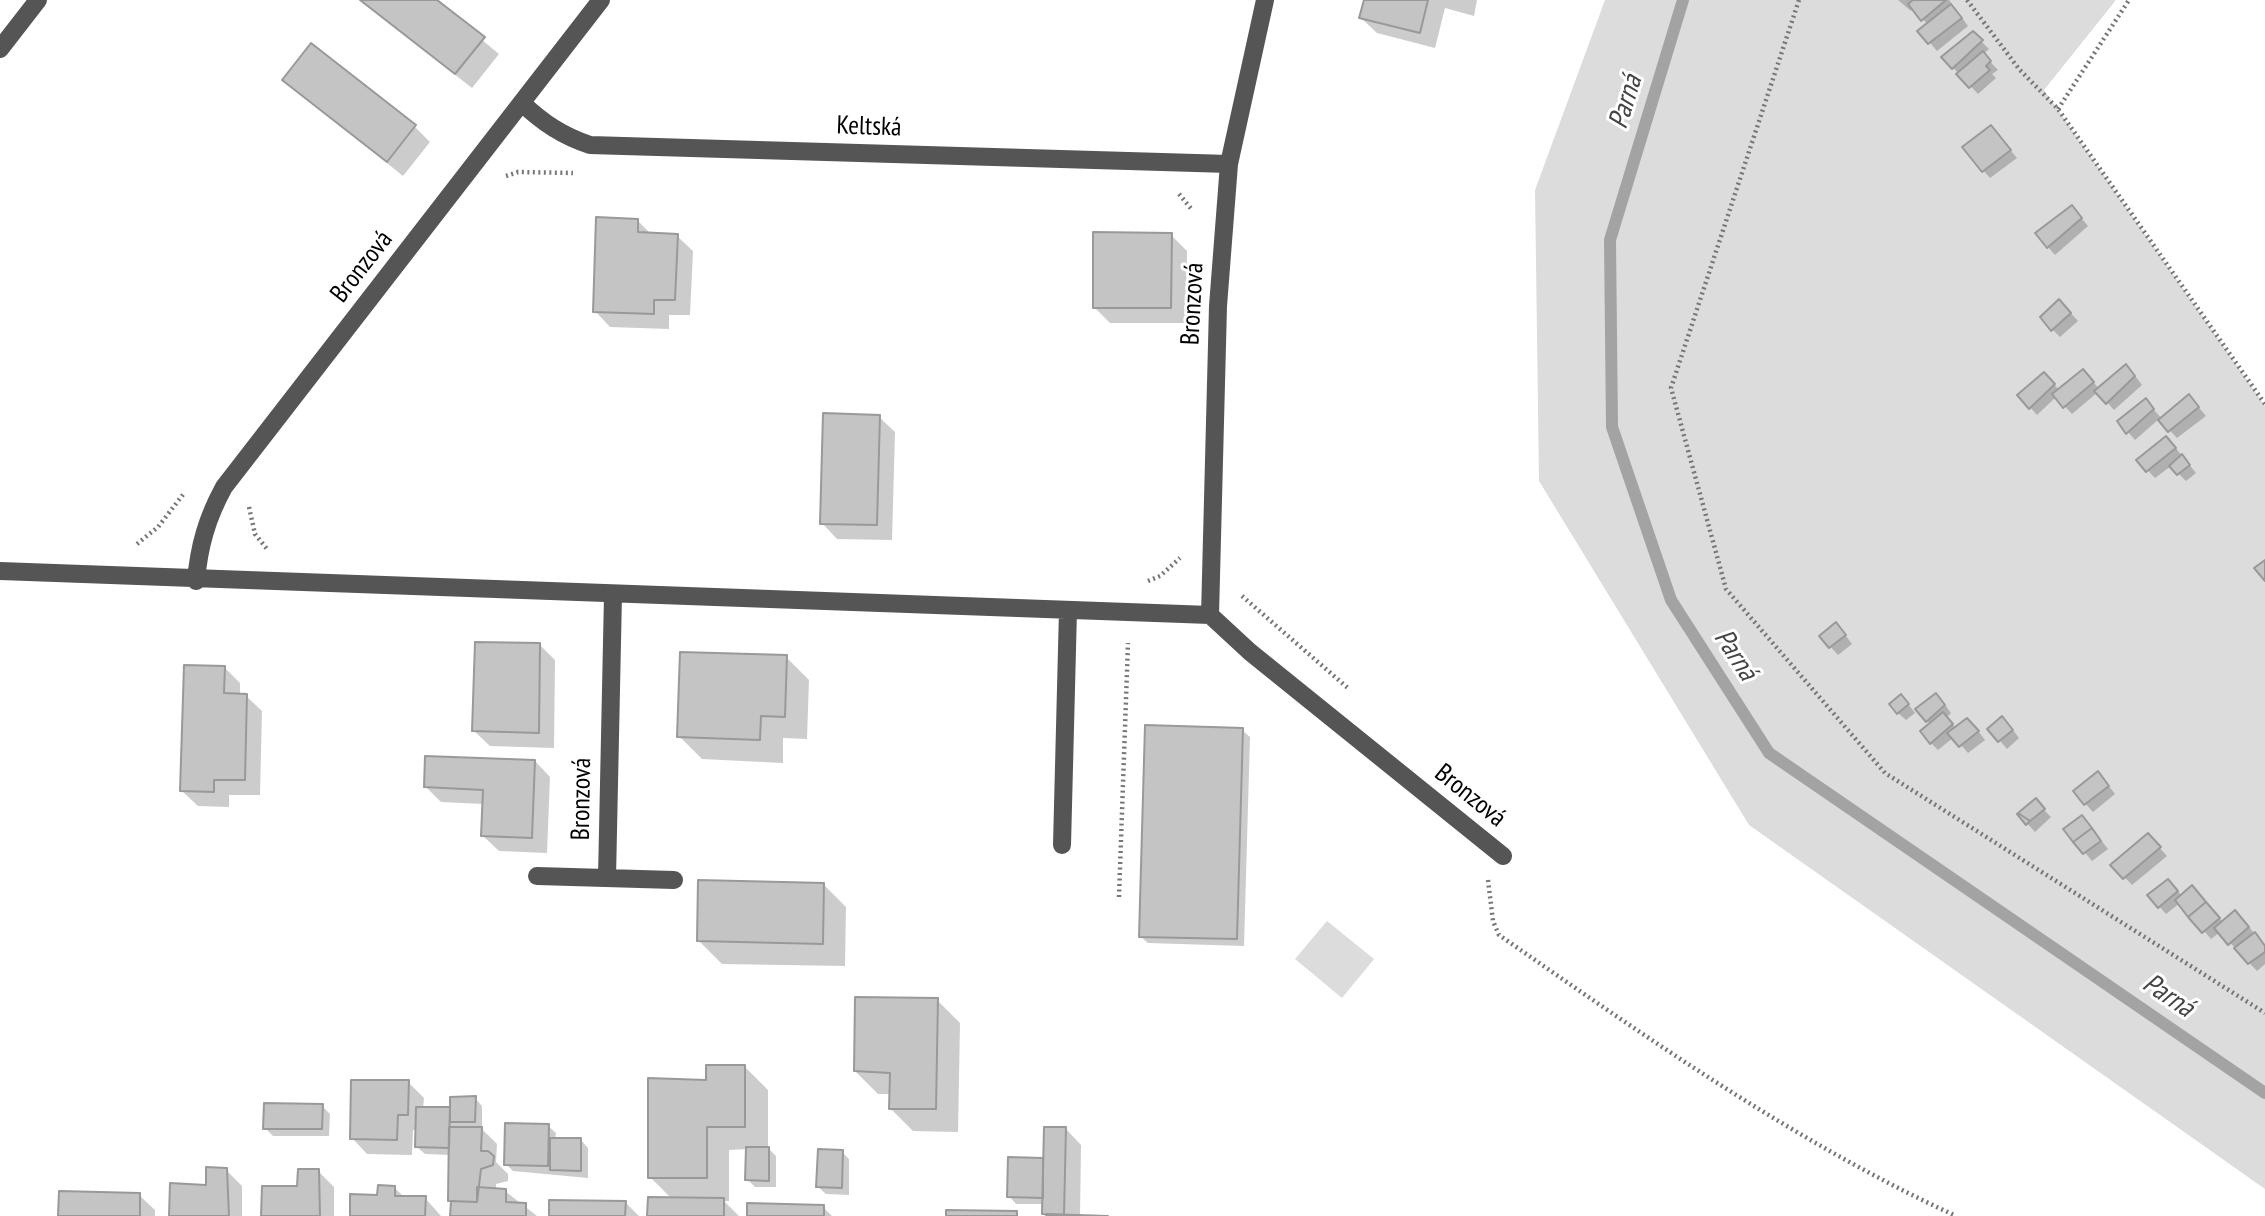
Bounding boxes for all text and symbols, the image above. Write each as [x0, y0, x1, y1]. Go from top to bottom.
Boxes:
water label: Parná [1602, 71, 1650, 133]
street label: Keltská [836, 110, 902, 144]
street label: Bronzová [324, 225, 400, 309]
street label: Bronzová [1175, 262, 1211, 346]
water label: Parná [1706, 623, 1764, 687]
street label: Bronzová [566, 757, 598, 841]
street label: Bronzová [1428, 758, 1512, 834]
water label: Parná [2136, 967, 2200, 1025]

